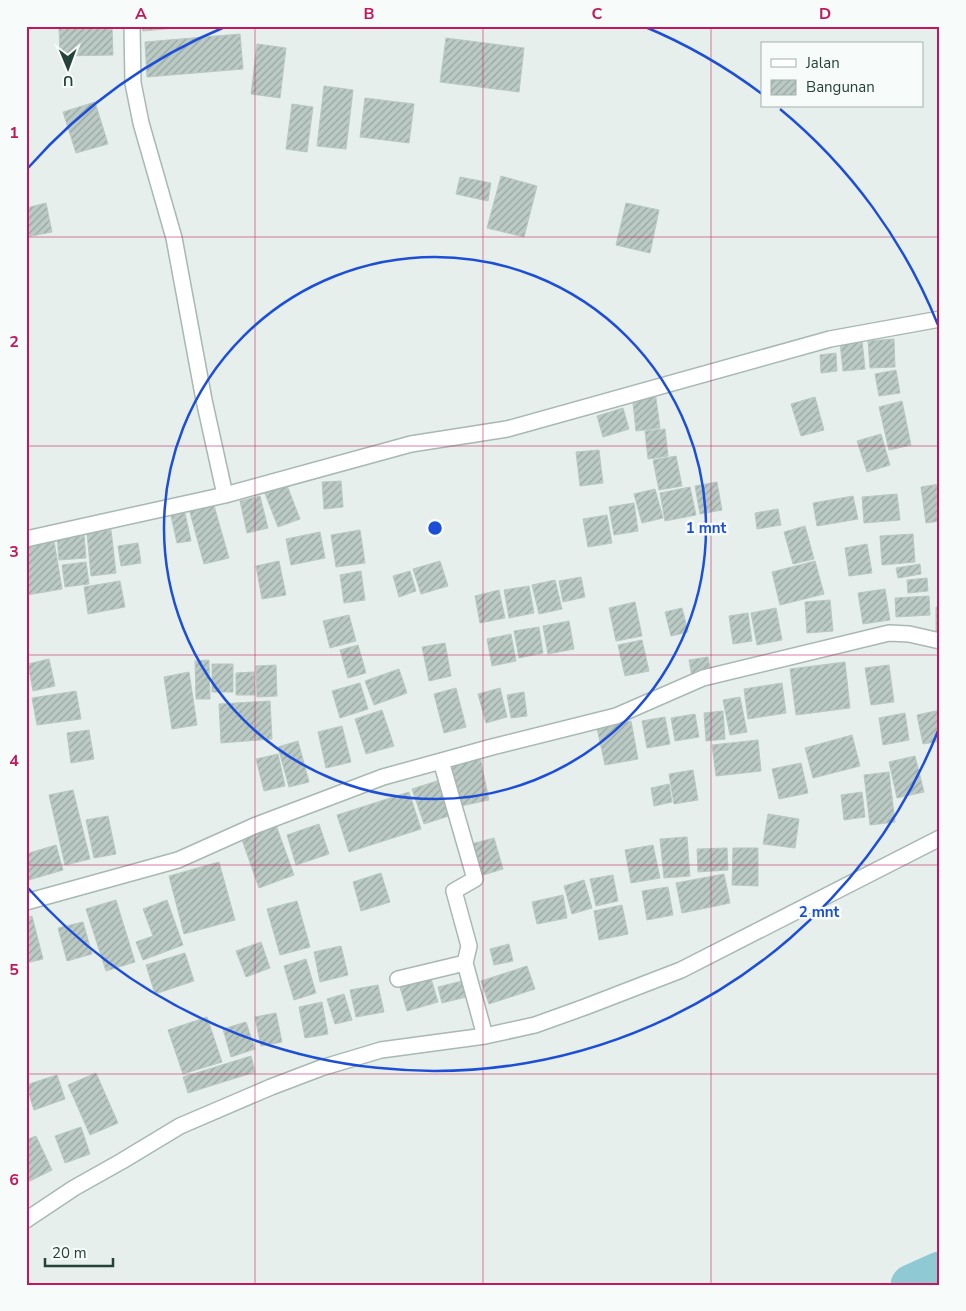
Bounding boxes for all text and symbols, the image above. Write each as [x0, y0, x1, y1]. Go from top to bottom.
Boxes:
text: A [135, 3, 147, 25]
text: B [363, 3, 375, 25]
text: C [592, 3, 603, 25]
text: D [819, 3, 831, 25]
north arrow [42, 42, 92, 92]
legend [761, 42, 924, 108]
text: Jalan [805, 53, 840, 73]
text: U [63, 71, 74, 90]
text: Bangunan [806, 77, 875, 97]
text: 1 [9, 122, 19, 144]
text: 2 [9, 331, 19, 353]
text: 1 mnt [686, 518, 727, 538]
centre of rings [426, 519, 444, 537]
text: 3 [9, 541, 19, 563]
text: 4 [9, 750, 19, 772]
text: 2 mnt [799, 902, 840, 922]
text: 5 [9, 959, 19, 981]
text: 6 [9, 1169, 19, 1191]
scale bar [45, 1236, 112, 1268]
text: 20 m [52, 1243, 87, 1263]

